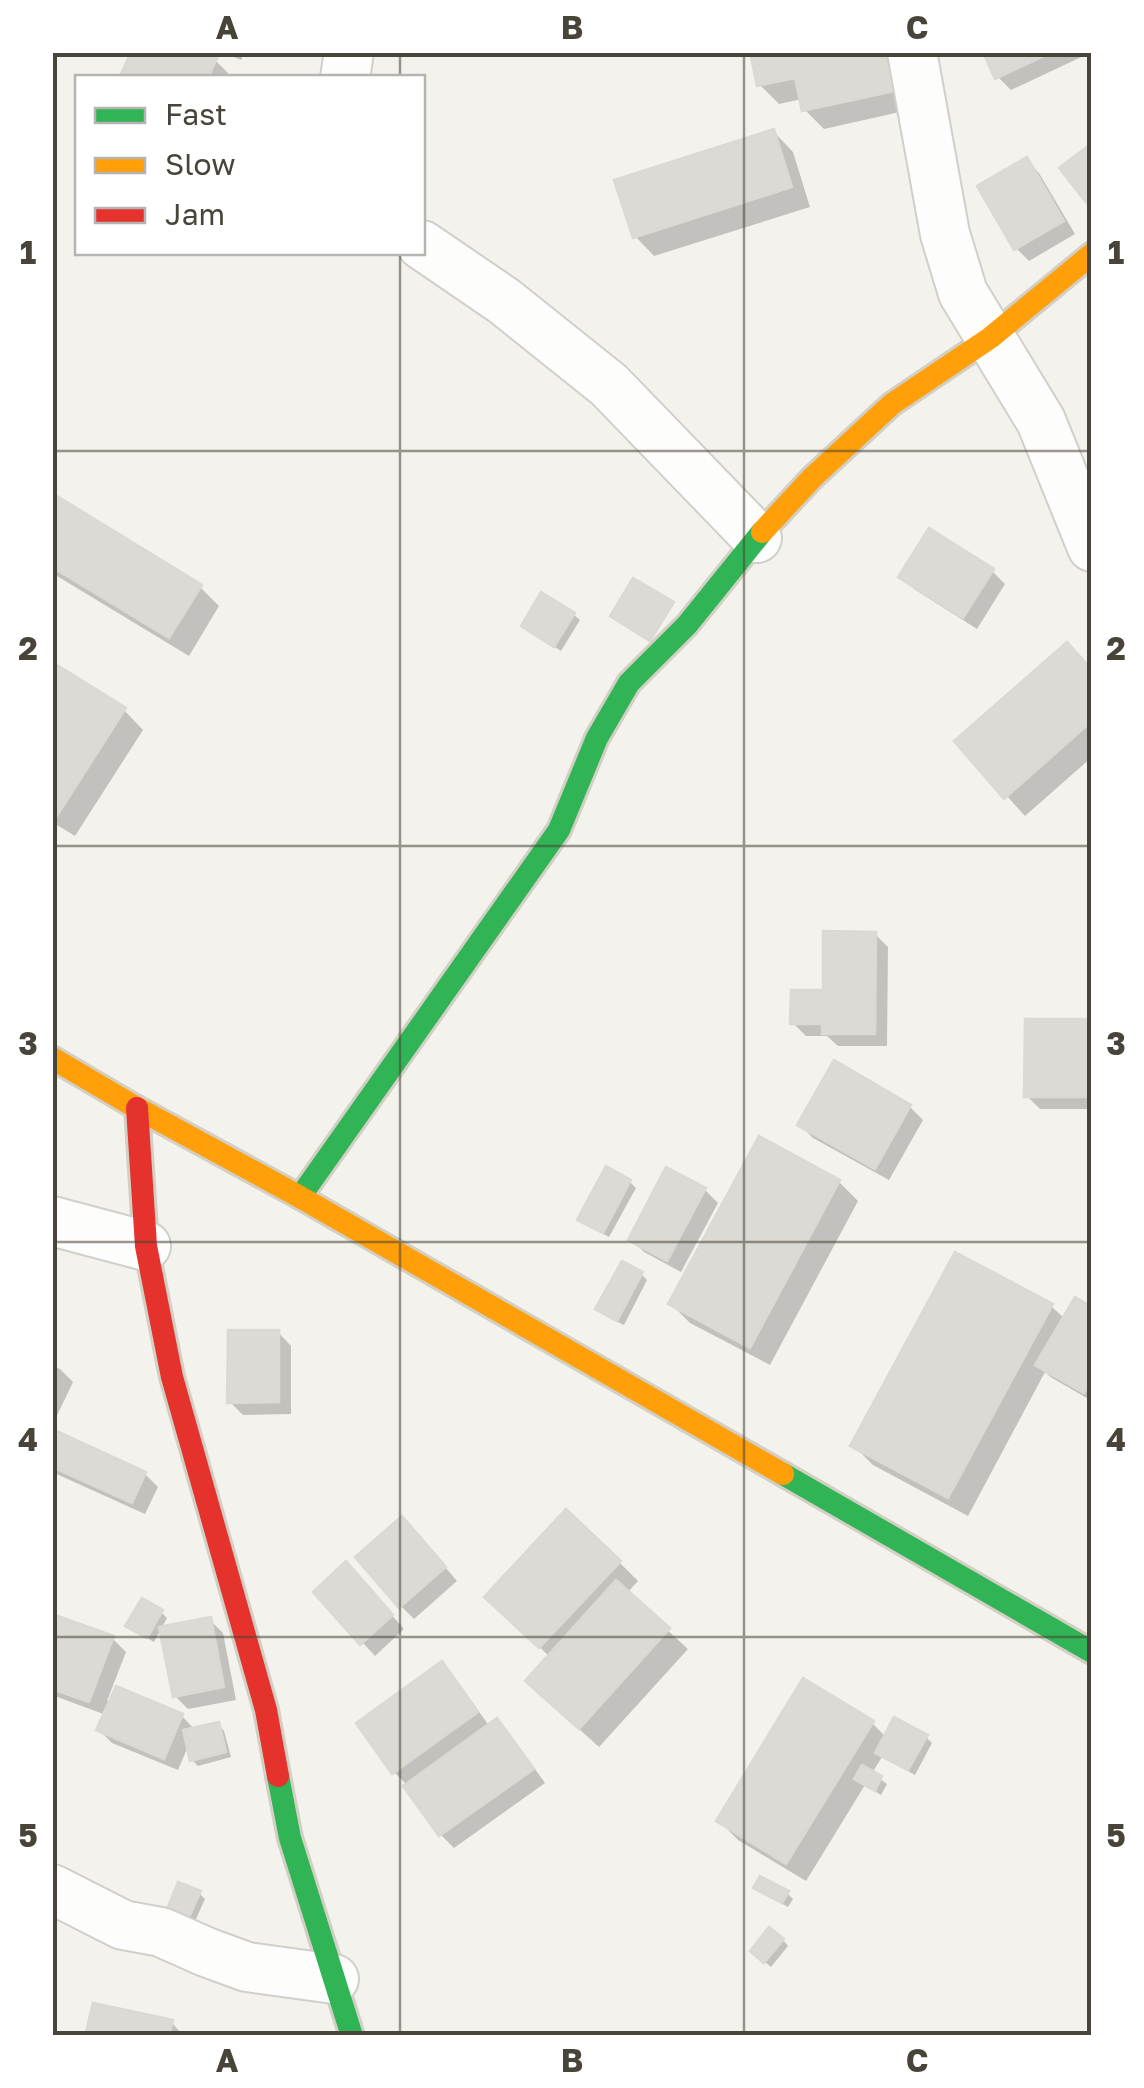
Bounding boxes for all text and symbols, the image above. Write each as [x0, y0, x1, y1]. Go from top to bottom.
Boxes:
text: A [216, 8, 239, 46]
text: B [561, 8, 583, 46]
text: C [906, 8, 928, 46]
legend [75, 75, 425, 255]
text: Fast [165, 96, 227, 132]
text: Slow [165, 146, 236, 182]
text: Jam [165, 196, 225, 232]
text: 1 [20, 233, 36, 271]
text: 1 [1108, 233, 1124, 271]
text: 2 [18, 629, 38, 667]
text: 2 [1106, 629, 1126, 667]
text: 3 [18, 1024, 38, 1062]
text: 3 [1106, 1024, 1126, 1062]
text: 4 [18, 1420, 38, 1458]
text: 4 [1106, 1420, 1126, 1458]
text: 5 [18, 1816, 38, 1854]
text: 5 [1106, 1816, 1126, 1854]
text: A [216, 2041, 239, 2079]
text: B [561, 2041, 583, 2079]
text: C [906, 2041, 928, 2079]

